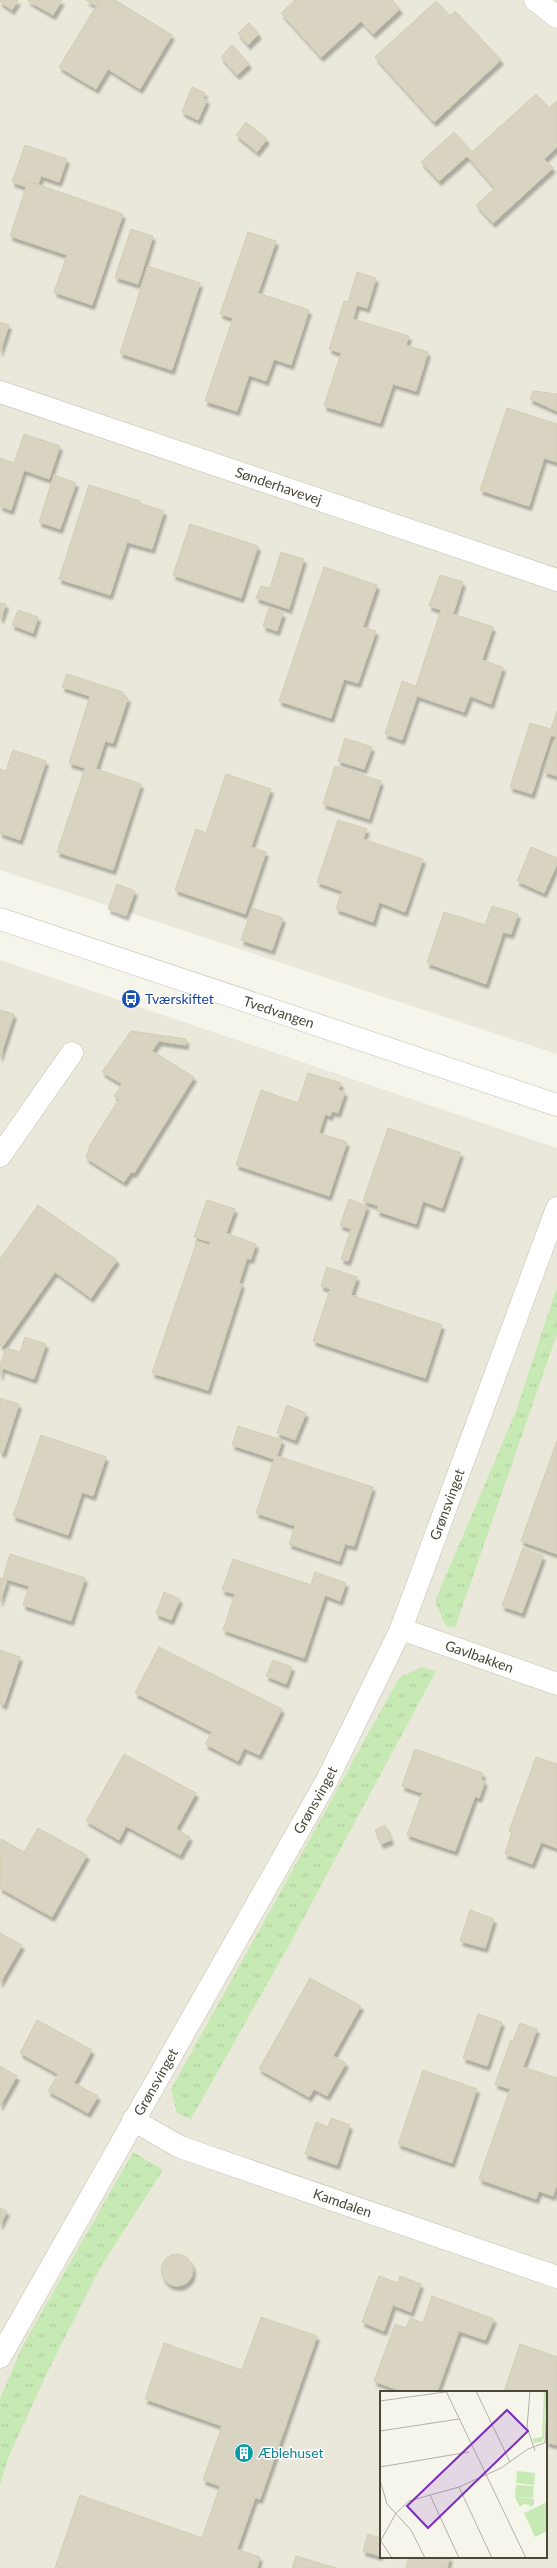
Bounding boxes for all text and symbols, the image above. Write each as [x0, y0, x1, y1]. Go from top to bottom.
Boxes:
street label: Sønderhavevej [233, 463, 324, 508]
bus stop icon: Tværskiftet [120, 988, 142, 1010]
place label: Tværskiftet [145, 990, 214, 1007]
street label: Tvedvangen [241, 992, 317, 1031]
street label: Grønsvinget [426, 1467, 468, 1542]
street label: Gavlbakken [443, 1636, 516, 1676]
street label: Grønsvinget [289, 1763, 340, 1837]
street label: Grønsvinget [130, 2045, 181, 2119]
street label: Kamdalen [311, 2185, 374, 2221]
inset map [380, 2391, 547, 2558]
building icon: Æblehuset [233, 2442, 255, 2464]
place label: Æblehuset [257, 2444, 324, 2461]

